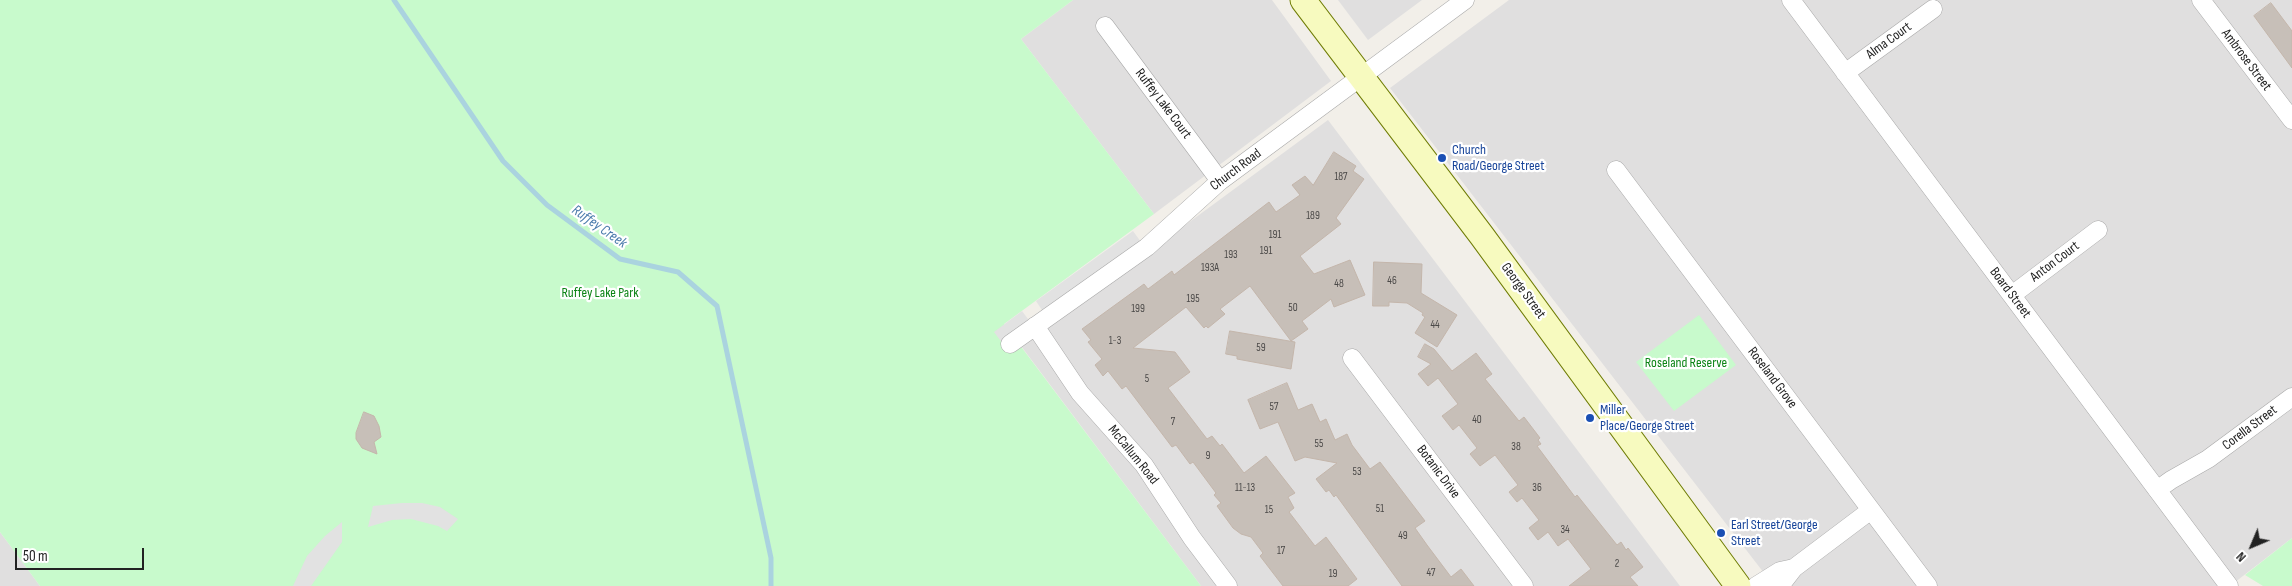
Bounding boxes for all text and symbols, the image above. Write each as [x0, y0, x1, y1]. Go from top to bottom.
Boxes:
street label: Alma Court [1863, 19, 1915, 63]
street label: Ambrose Street [2217, 26, 2275, 94]
street label: Ruffey Lake Court [1131, 66, 1195, 142]
place label: Church Road/George Street [1452, 142, 1544, 174]
street label: Church Road [1207, 145, 1265, 195]
marker: Church Road/George Street [1436, 152, 1448, 164]
house number: 187 [1334, 170, 1348, 184]
water label: Ruffey Creek [568, 201, 630, 253]
house number: 189 [1306, 209, 1320, 223]
house number: 191 [1269, 228, 1281, 242]
street label: Anton Court [2027, 238, 2083, 286]
house number: 191 [1260, 244, 1272, 258]
house number: 193 [1224, 248, 1238, 262]
street label: George Street [1497, 260, 1549, 322]
house number: 193A [1201, 261, 1219, 275]
street label: Board Street [1986, 264, 2034, 322]
house number: 46 [1387, 274, 1397, 288]
house number: 48 [1334, 277, 1344, 291]
park label: Ruffey Lake Park [561, 285, 639, 301]
house number: 195 [1186, 292, 1200, 306]
house number: 50 [1288, 301, 1298, 315]
house number: 199 [1131, 302, 1145, 316]
house number: 44 [1430, 318, 1440, 332]
house number: 1-3 [1109, 334, 1121, 348]
house number: 59 [1256, 341, 1266, 355]
street label: Roseland Grove [1744, 344, 1800, 412]
park label: Roseland Reserve [1645, 355, 1727, 371]
house number: 5 [1145, 372, 1149, 386]
house number: 57 [1270, 400, 1278, 414]
place label: Miller Place/George Street [1600, 402, 1694, 434]
street label: Corella Street [2219, 402, 2281, 454]
marker: Miller Place/George Street [1584, 412, 1596, 424]
house number: 40 [1472, 413, 1482, 427]
house number: 7 [1171, 415, 1175, 429]
street label: McCallum Road [1104, 422, 1162, 488]
house number: 55 [1315, 437, 1323, 451]
house number: 38 [1511, 440, 1521, 454]
street label: Botanic Drive [1412, 442, 1464, 502]
house number: 9 [1206, 449, 1210, 463]
house number: 53 [1352, 465, 1362, 479]
house number: 11-13 [1235, 481, 1255, 495]
house number: 36 [1532, 481, 1542, 495]
house number: 51 [1376, 502, 1384, 516]
house number: 15 [1265, 503, 1273, 517]
place label: Earl Street/George Street [1731, 517, 1818, 550]
north arrow [2227, 521, 2277, 571]
house number: 34 [1560, 523, 1570, 537]
marker: Earl Street/George Street [1715, 527, 1727, 539]
house number: 49 [1398, 529, 1408, 543]
scale bar [18, 538, 146, 570]
house number: 17 [1277, 544, 1285, 558]
text: 50 m [23, 547, 48, 566]
text: N [2232, 548, 2250, 566]
house number: 2 [1615, 557, 1619, 571]
house number: 47 [1427, 566, 1435, 580]
house number: 19 [1329, 567, 1337, 581]

